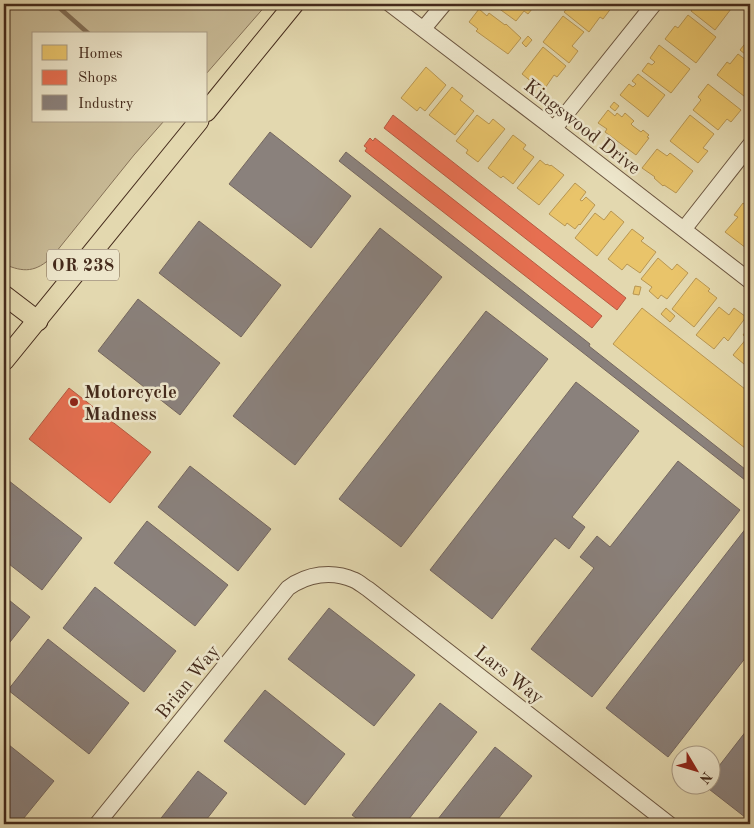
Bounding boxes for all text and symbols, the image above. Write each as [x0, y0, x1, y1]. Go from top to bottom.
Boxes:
legend [32, 32, 208, 122]
text: Homes [78, 47, 123, 62]
text: Shops [78, 71, 117, 86]
street label: Kingswood Drive [520, 77, 643, 179]
text: Industry [78, 97, 134, 112]
road number: OR 238 [47, 250, 119, 280]
place label: Motorcycle Madness [84, 384, 177, 425]
marker: Motorcycle Madness [68, 396, 80, 408]
street label: Brian Way [154, 642, 224, 723]
street label: Lars Way [471, 643, 546, 709]
north arrow [672, 746, 722, 796]
text: N [696, 769, 714, 786]

